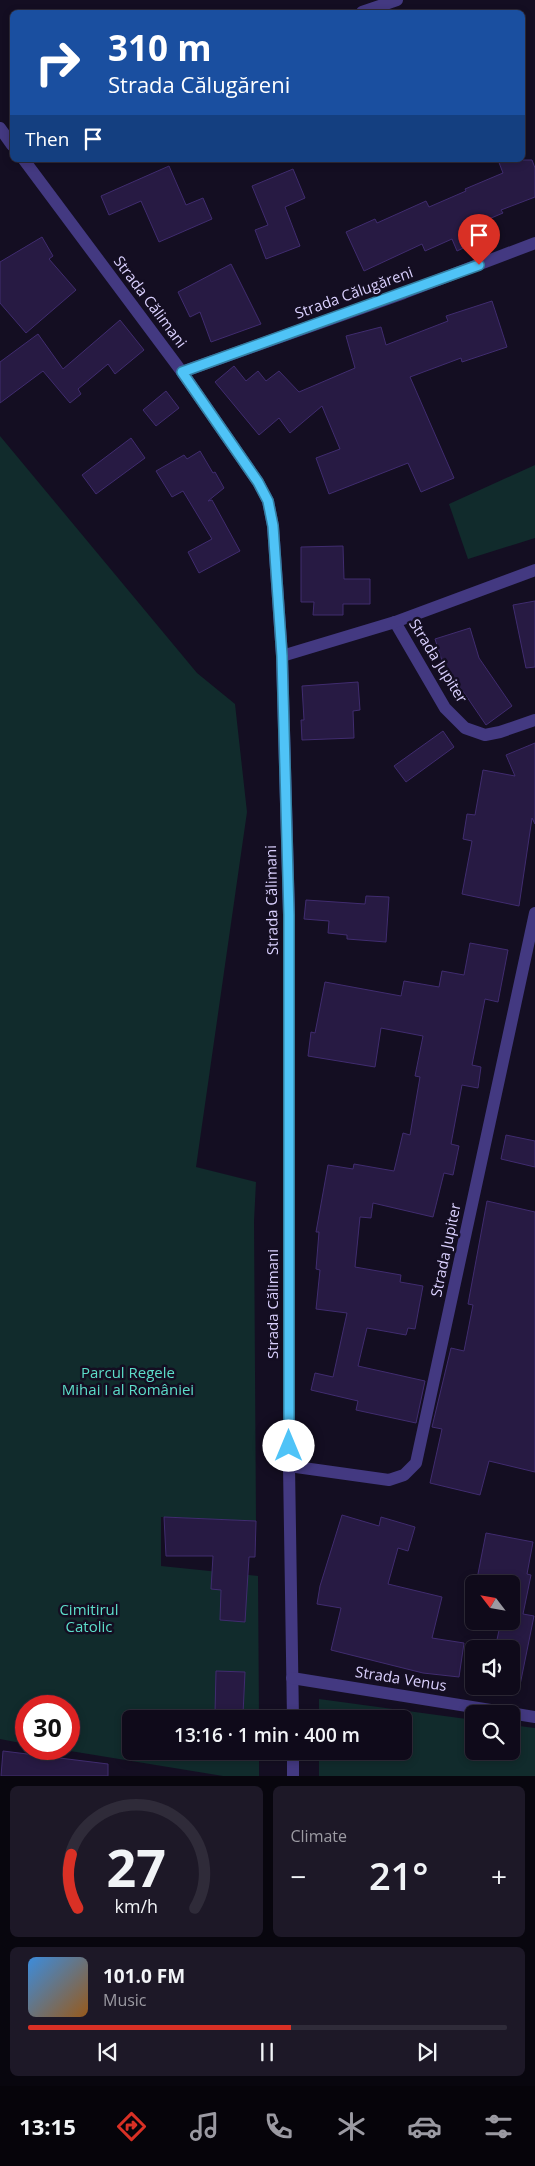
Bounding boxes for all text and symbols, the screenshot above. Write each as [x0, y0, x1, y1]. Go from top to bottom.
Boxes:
text: 310 m [108, 24, 212, 71]
icon: right [25, 30, 90, 95]
text: Strada Călugăreni [108, 69, 290, 99]
icon: arrive [79, 125, 107, 153]
text: Then [25, 126, 69, 152]
pin [458, 214, 500, 265]
icon: arrive [465, 221, 493, 249]
street label: Strada Călimani [110, 251, 192, 351]
street label: Strada Călugăreni [292, 261, 415, 323]
street label: Strada Jupiter [405, 615, 473, 706]
street label: Strada Călimani [260, 845, 282, 955]
street label: Strada Jupiter [425, 1201, 465, 1299]
street label: Strada Călimani [262, 1249, 282, 1359]
park label: Parcul Regele Mihai I al României [62, 1362, 194, 1399]
position arrow [262, 1419, 314, 1471]
north arrow [465, 1575, 520, 1630]
map controls [465, 1575, 520, 1760]
park label: Cimitirul Catolic [59, 1599, 119, 1636]
button: sound [465, 1640, 520, 1695]
street label: Strada Venus [354, 1661, 448, 1695]
speed limit sign: 30 [15, 1695, 80, 1760]
button: search [465, 1705, 520, 1760]
text: 13:16 · 1 min · 400 m [174, 1722, 360, 1748]
text: Climate [291, 1825, 347, 1847]
text: 27 [107, 1831, 166, 1902]
text: 21° [369, 1849, 429, 1901]
text: − [291, 1857, 307, 1895]
text: + [491, 1857, 507, 1895]
text: km/h [115, 1894, 158, 1918]
text: 101.0 FM [103, 1963, 185, 1989]
text: Music [103, 1989, 147, 2011]
icon: previous [94, 2038, 122, 2066]
icon: pause [253, 2038, 281, 2066]
icon: next [413, 2038, 441, 2066]
icon: directions [114, 2109, 149, 2144]
icon: music [187, 2109, 222, 2144]
icon: phone [261, 2109, 296, 2144]
icon: climate [334, 2109, 369, 2144]
icon: car [407, 2109, 442, 2144]
icon: filters [481, 2109, 516, 2144]
text: 13:15 [19, 2111, 76, 2141]

